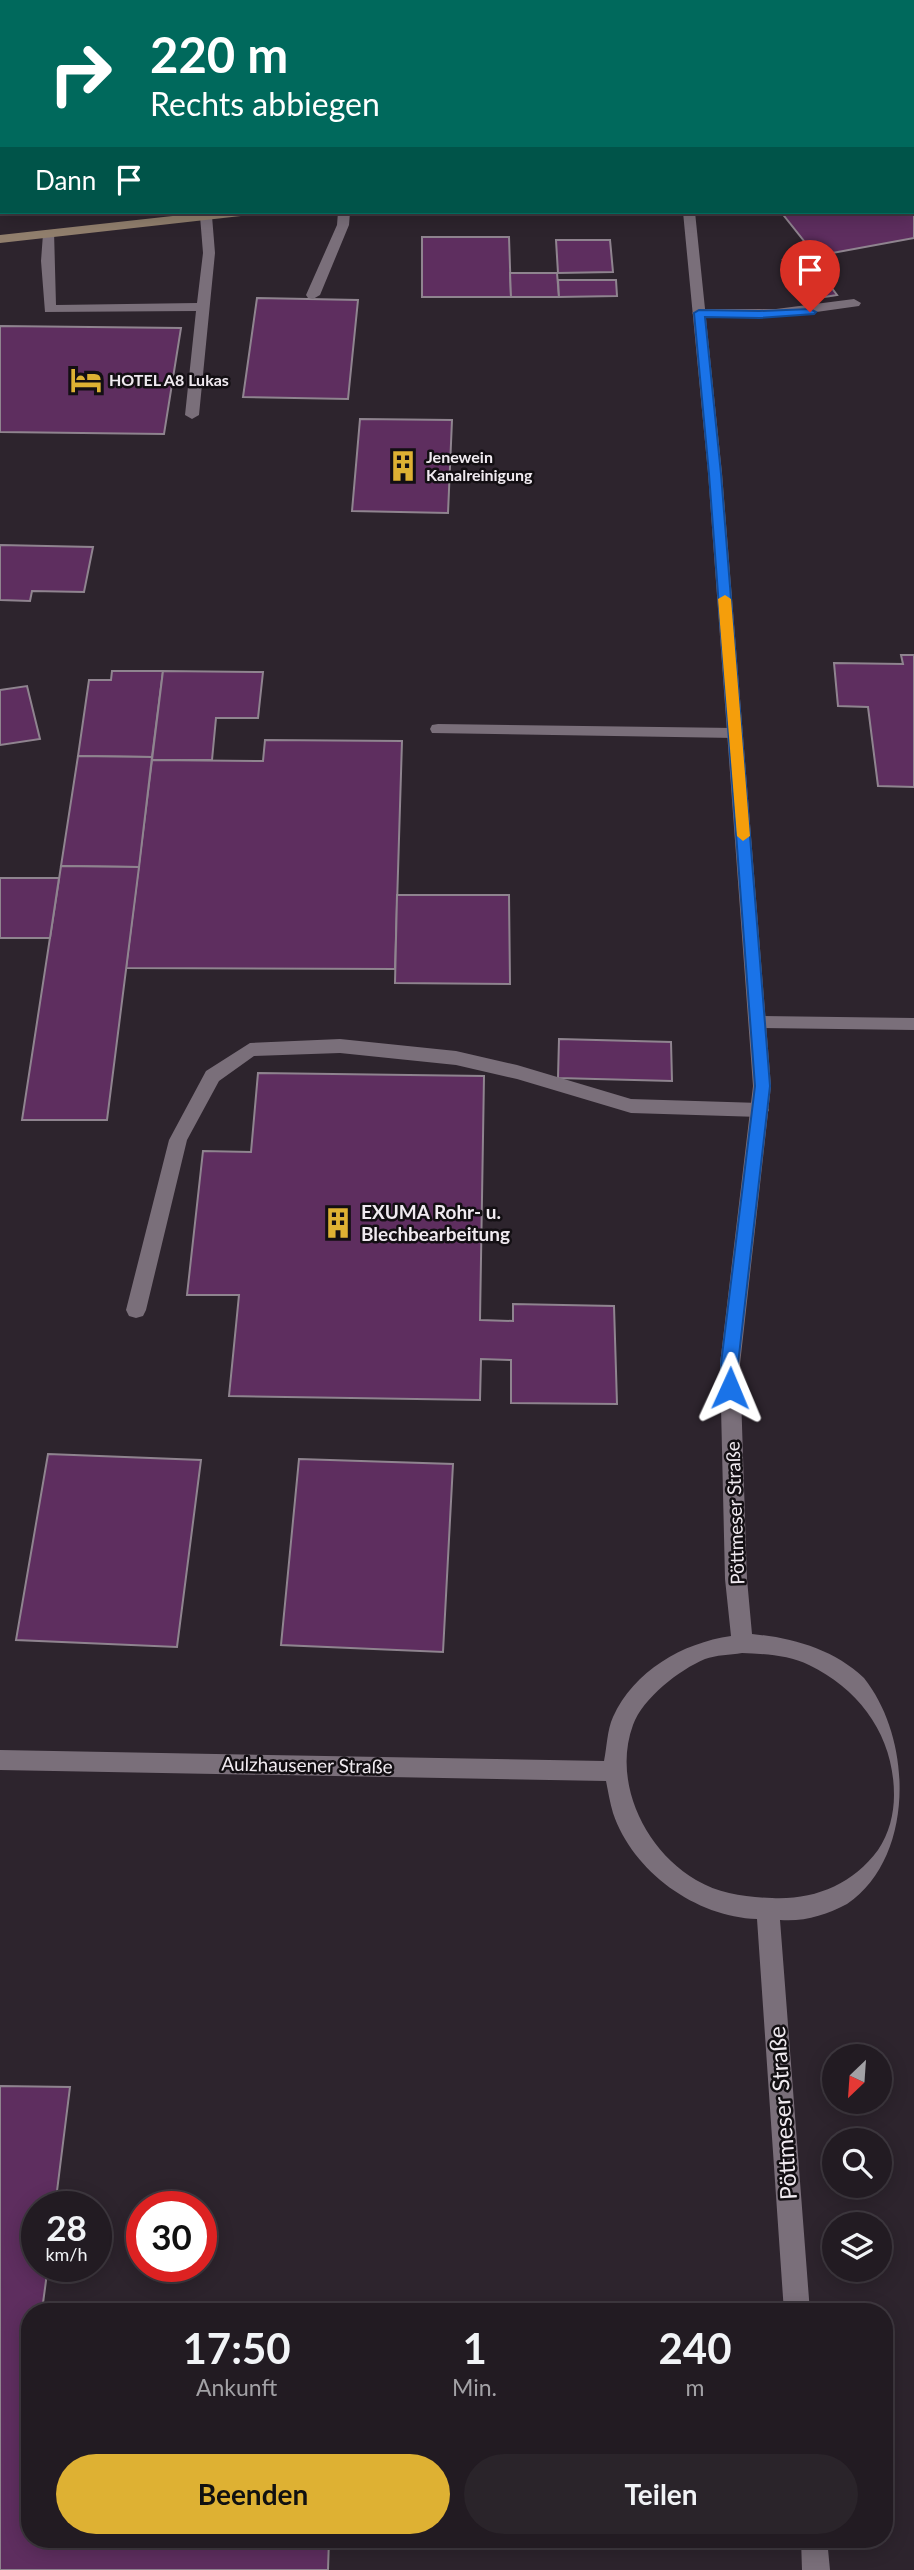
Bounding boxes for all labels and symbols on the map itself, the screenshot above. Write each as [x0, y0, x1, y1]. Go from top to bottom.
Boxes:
pin [780, 240, 840, 312]
hotel icon: HOTEL A8 Lukas [69, 363, 103, 397]
place label: HOTEL A8 Lukas [109, 370, 229, 389]
place label: Jenewein Kanalreinigung [426, 447, 533, 484]
building icon: Jenewein Kanalreinigung [386, 449, 420, 483]
place label: EXUMA Rohr- u. Blechbearbeitung [361, 1200, 510, 1245]
building icon: EXUMA Rohr- u. Blechbearbeitung [321, 1206, 355, 1240]
position arrow [693, 1351, 767, 1425]
street label: Pöttmeser Straße [720, 1441, 749, 1585]
street label: Aulzhausener Straße [221, 1752, 393, 1777]
street label: Pöttmeser Straße [762, 2025, 802, 2201]
north arrow [822, 2044, 892, 2114]
speed limit sign: 30 [126, 2191, 217, 2282]

